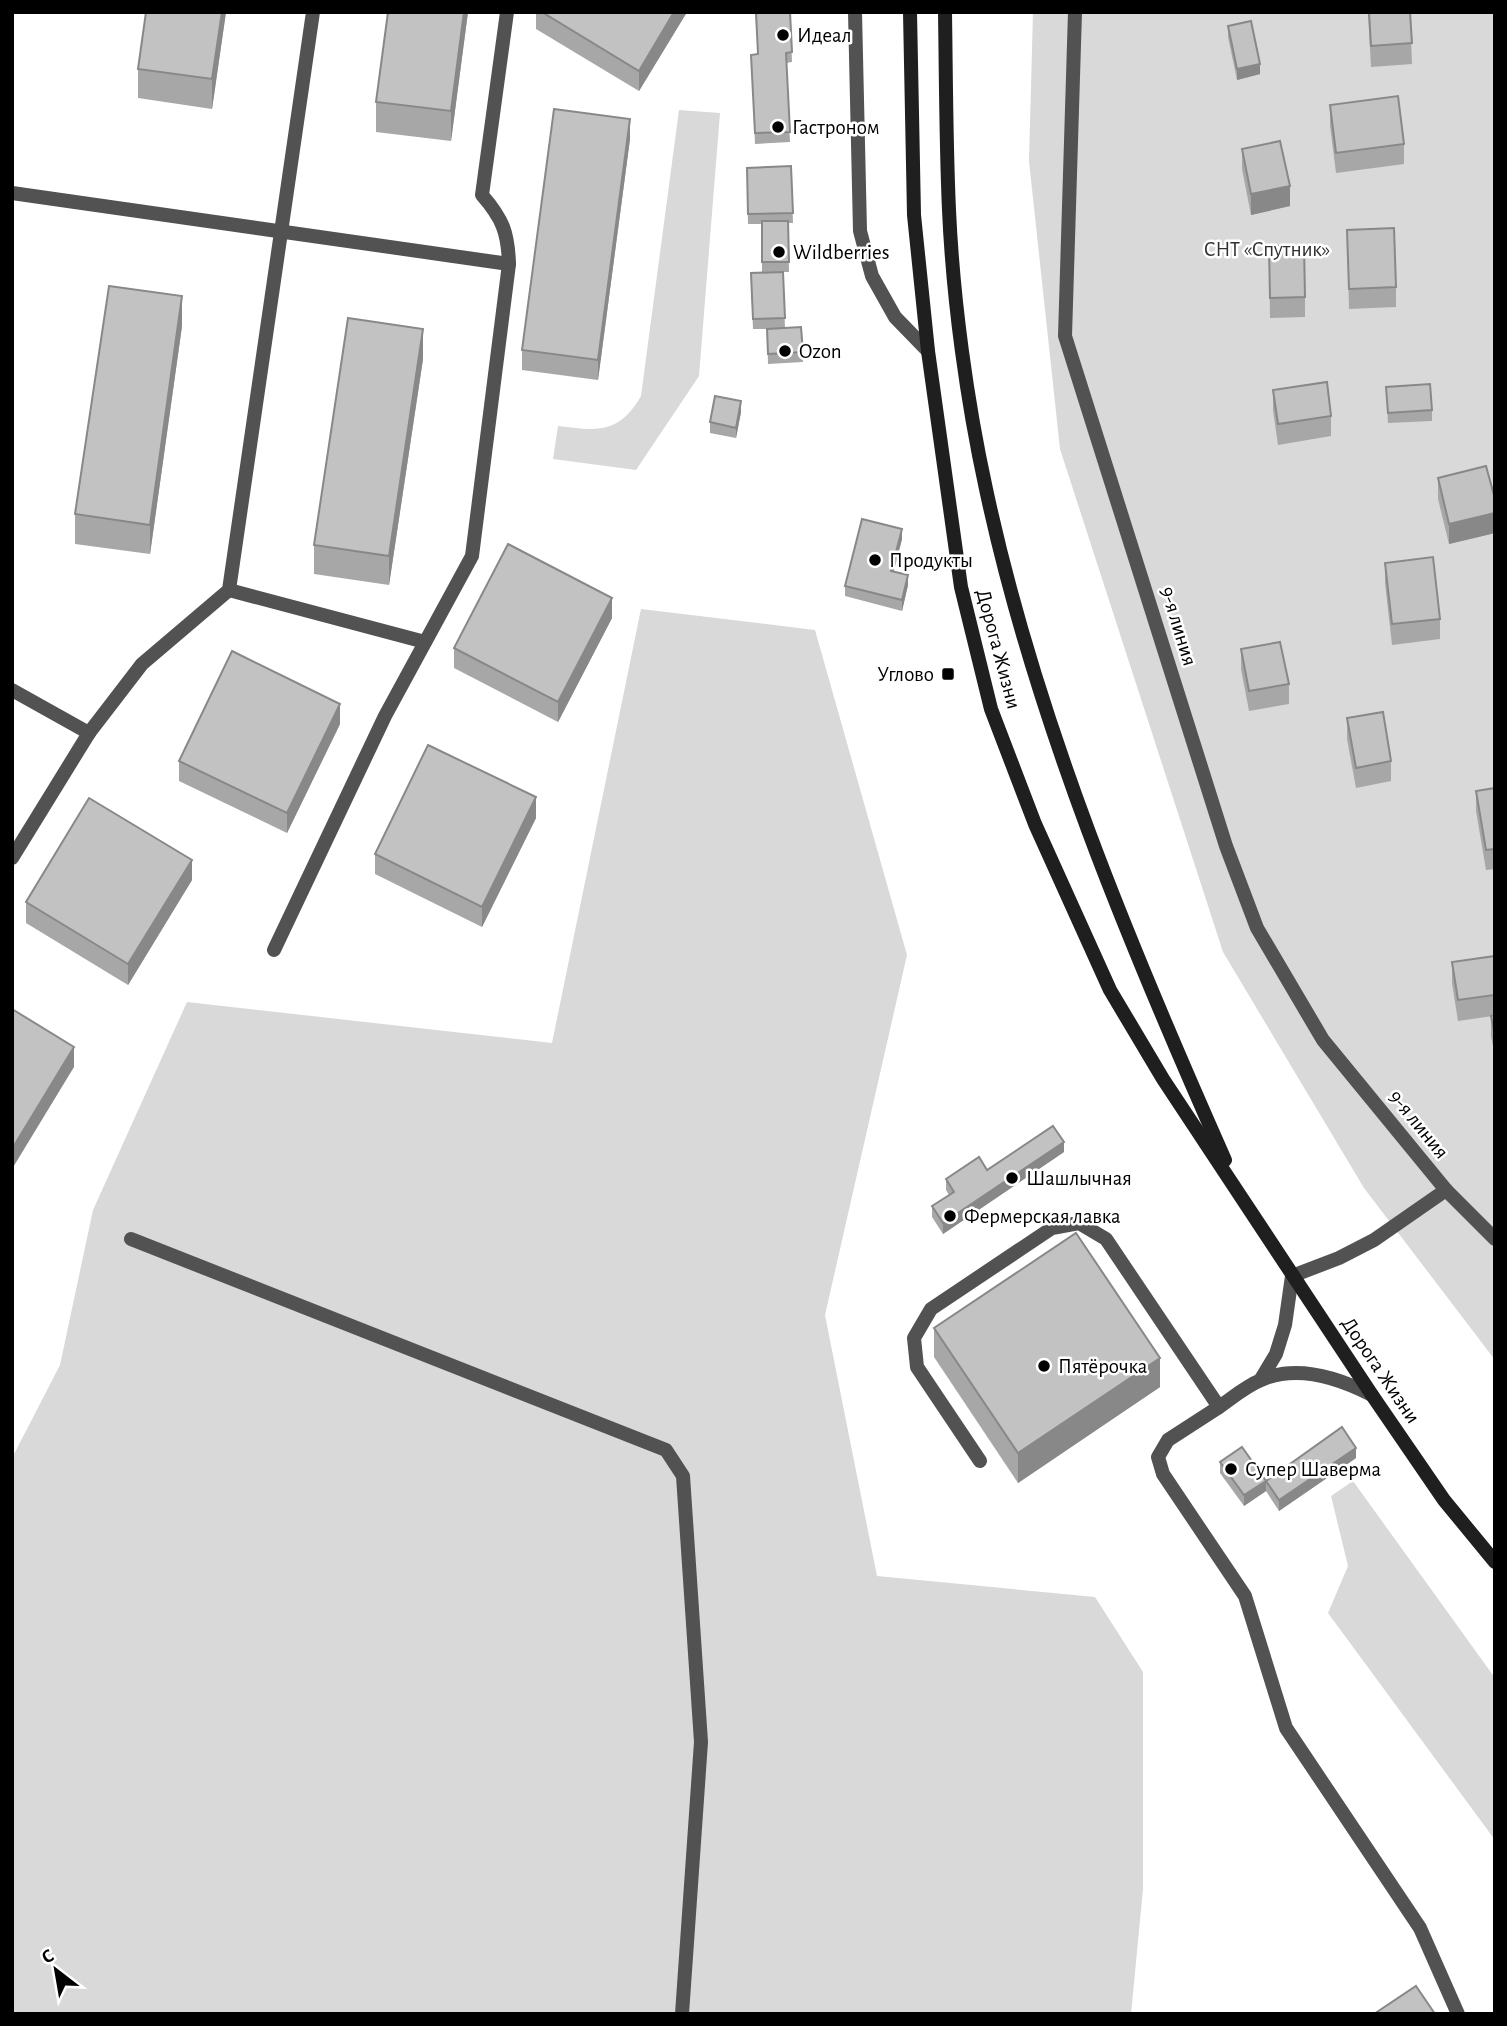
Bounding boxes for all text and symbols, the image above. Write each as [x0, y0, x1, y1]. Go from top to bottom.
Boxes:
place label: Идеал [797, 25, 852, 46]
marker: Идеал [775, 27, 791, 43]
place label: Гастроном [792, 117, 880, 138]
marker: Гастроном [770, 119, 786, 135]
park label: СНТ «Спутник» [1204, 239, 1330, 260]
place label: Wildberries [793, 242, 889, 263]
marker: Wildberries [771, 244, 787, 260]
place label: Ozon [799, 341, 842, 362]
marker: Ozon [777, 343, 793, 359]
place label: Продукты [889, 550, 973, 571]
marker: Продукты [867, 552, 883, 568]
street label: 9-я линия [1157, 584, 1200, 668]
street label: Дорога Жизни [972, 587, 1025, 711]
place label: Углово [877, 664, 934, 685]
marker: Углово [940, 666, 956, 682]
street label: 9-я линия [1385, 1086, 1452, 1163]
place label: Шашлычная [1026, 1168, 1132, 1189]
marker: Шашлычная [1004, 1170, 1020, 1186]
place label: Фермерская лавка [964, 1206, 1121, 1227]
marker: Фермерская лавка [942, 1208, 958, 1224]
street label: Дорога Жизни [1337, 1313, 1424, 1427]
place label: Пятёрочка [1058, 1356, 1148, 1377]
marker: Пятёрочка [1036, 1358, 1052, 1374]
place label: Супер Шаверма [1245, 1459, 1382, 1480]
marker: Супер Шаверма [1223, 1461, 1239, 1477]
north arrow [21, 1935, 91, 2005]
text: С [39, 1946, 57, 1968]

